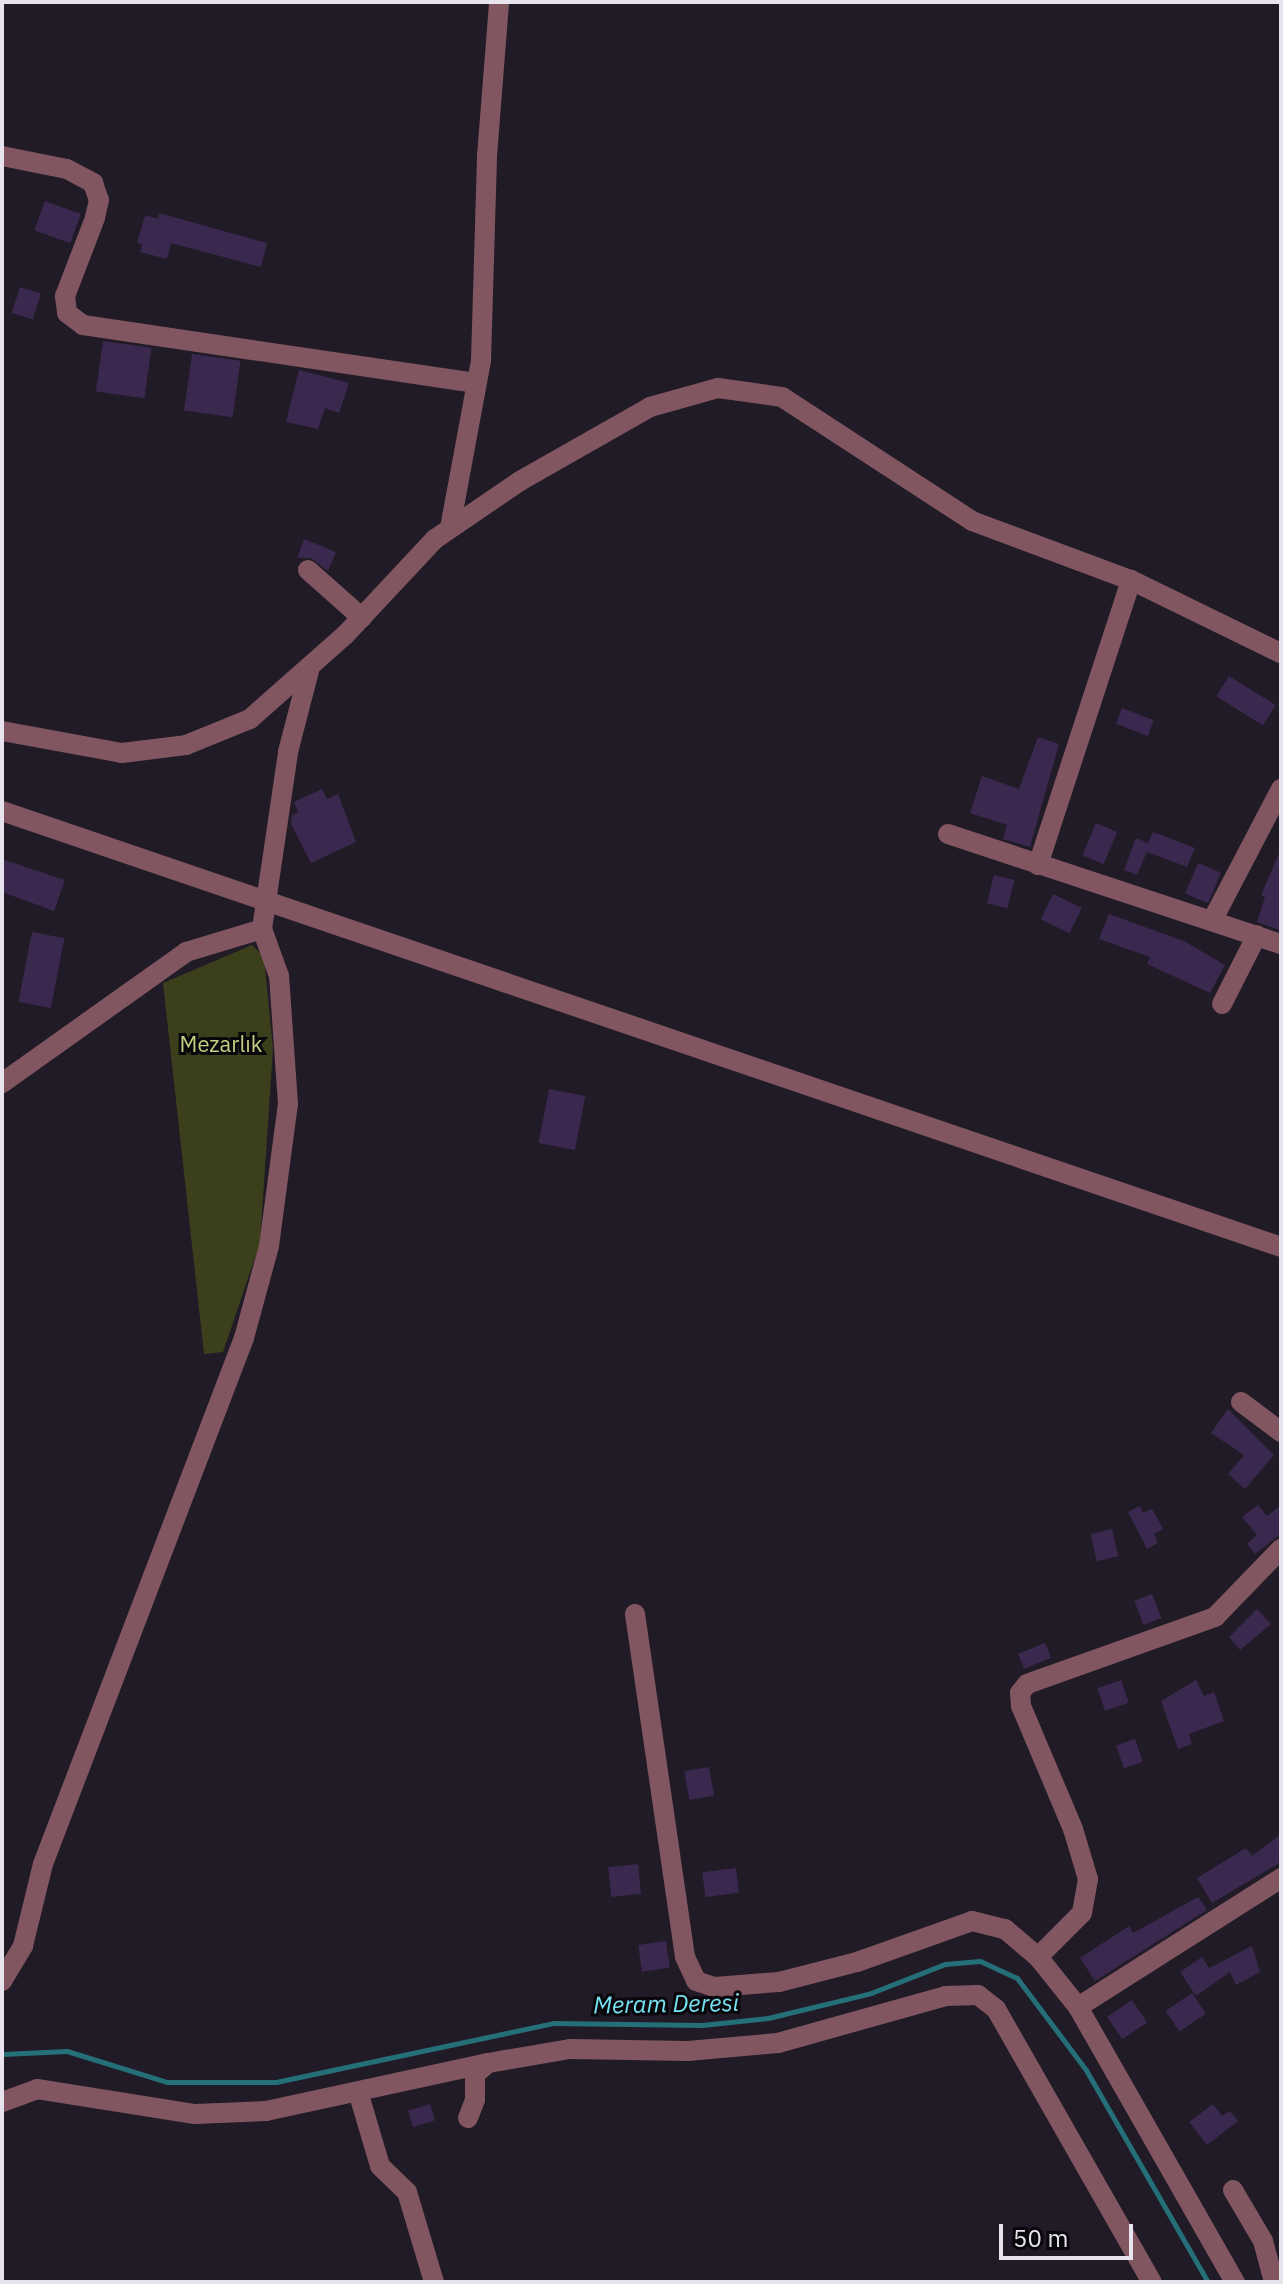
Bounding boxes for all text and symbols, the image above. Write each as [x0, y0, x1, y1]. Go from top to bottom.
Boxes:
park label: Mezarlık [180, 1031, 262, 1057]
water label: Meram Deresi [593, 1988, 739, 2020]
scale bar [1003, 2208, 1137, 2258]
text: 50 m [1013, 2222, 1068, 2254]

